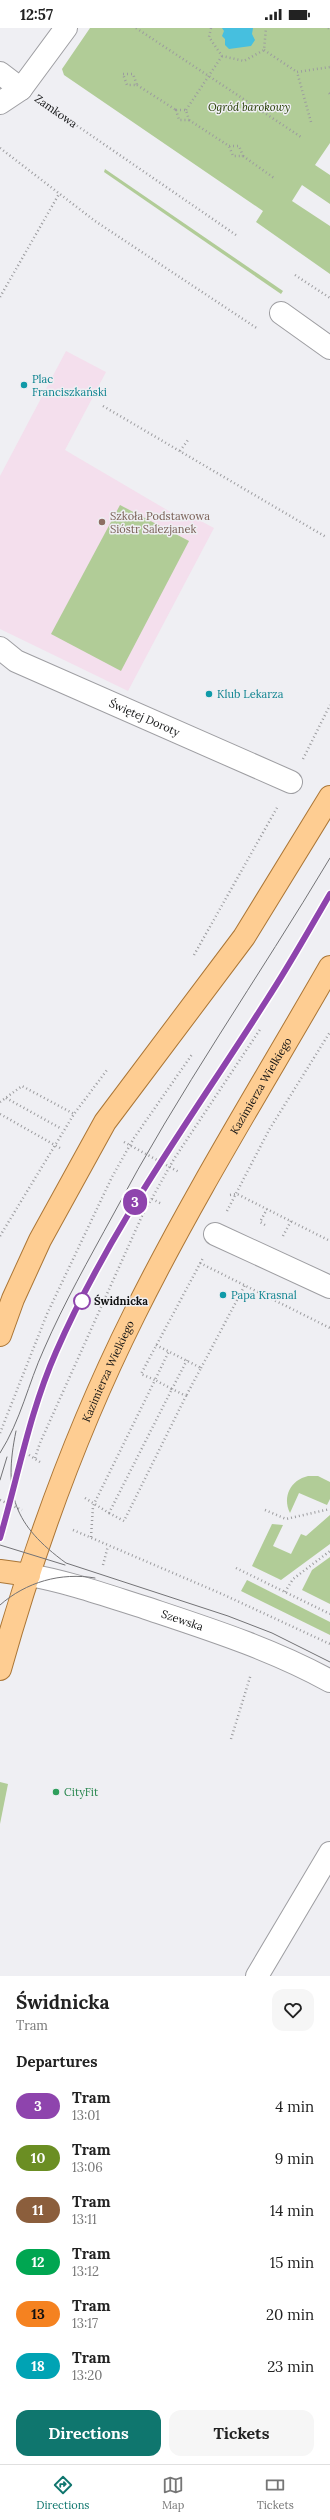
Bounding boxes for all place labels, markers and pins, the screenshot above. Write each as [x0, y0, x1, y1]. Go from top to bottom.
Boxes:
place label: Plac Franciszkański [32, 372, 107, 399]
marker: Plac Franciszkański [19, 380, 29, 390]
place label: Szkoła Podstawowa Sióstr Salezjanek [110, 509, 210, 536]
marker: Szkoła Podstawowa Sióstr Salezjanek [97, 517, 107, 527]
place label: Klub Lekarza [217, 687, 284, 701]
marker: Klub Lekarza [204, 689, 214, 699]
place label: Papa Krasnal [231, 1288, 297, 1302]
marker: Papa Krasnal [218, 1290, 228, 1300]
marker: Świdnicka [73, 1292, 91, 1310]
place label: Świdnicka [94, 1294, 148, 1308]
place label: CityFit [64, 1785, 99, 1799]
marker: CityFit [51, 1787, 61, 1797]

